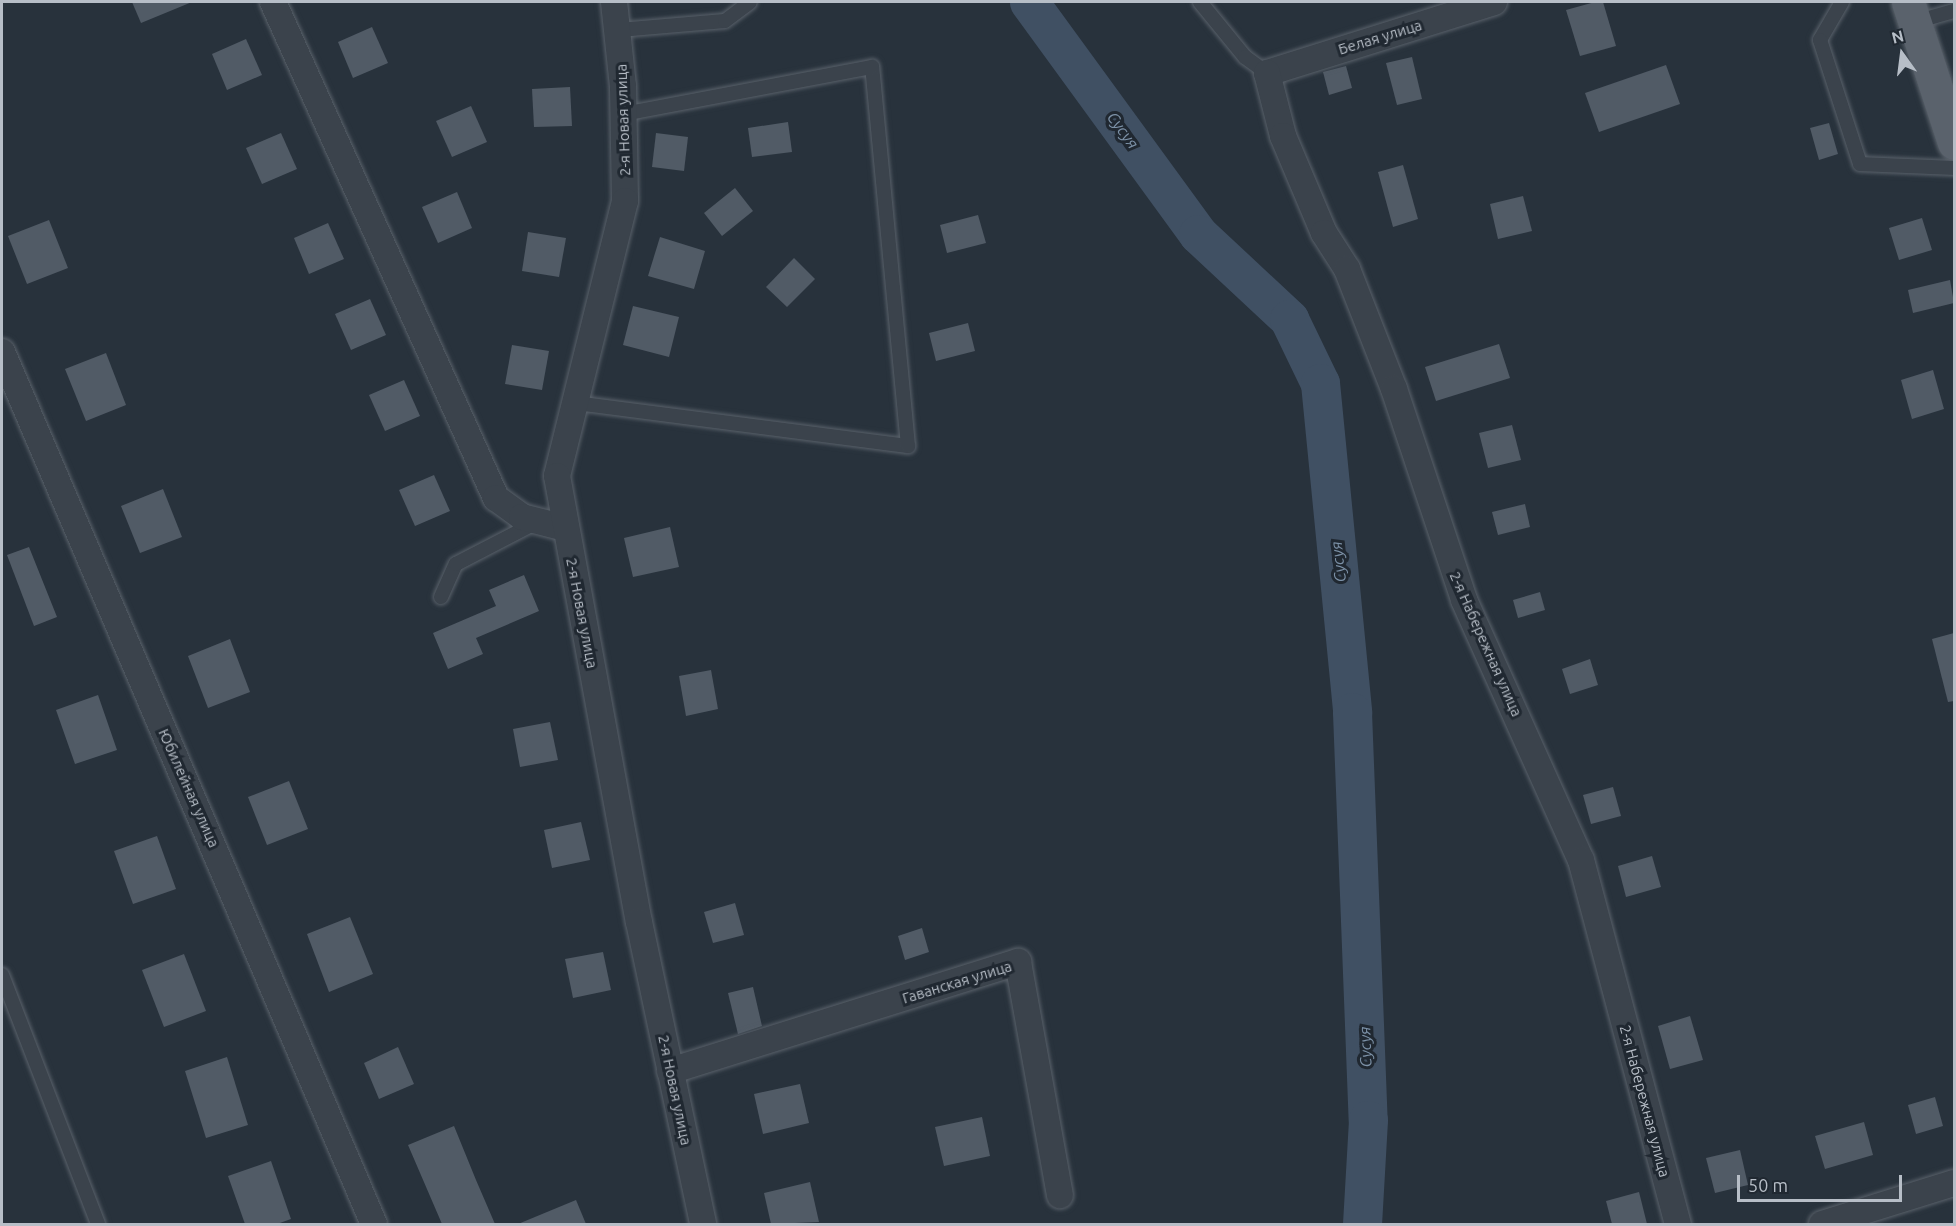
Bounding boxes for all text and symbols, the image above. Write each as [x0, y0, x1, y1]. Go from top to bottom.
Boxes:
street label: Белая улица [1336, 16, 1424, 58]
north arrow [1872, 24, 1932, 84]
text: N [1890, 26, 1906, 47]
street label: 2-я Новая улица [612, 64, 634, 176]
water label: Сусуя [1103, 108, 1143, 152]
water label: Сусуя [1326, 541, 1350, 583]
street label: 2-я Новая улица [562, 556, 602, 670]
street label: 2-я Набережная улица [1446, 569, 1526, 719]
street label: Юбилейная улица [155, 726, 223, 850]
street label: Гаванская улица [900, 957, 1014, 1007]
street label: 2-я Набережная улица [1616, 1023, 1674, 1179]
water label: Сусуя [1355, 1026, 1375, 1068]
street label: 2-я Новая улица [655, 1033, 695, 1147]
scale bar [1740, 1163, 1905, 1201]
text: 50 m [1748, 1175, 1788, 1195]

